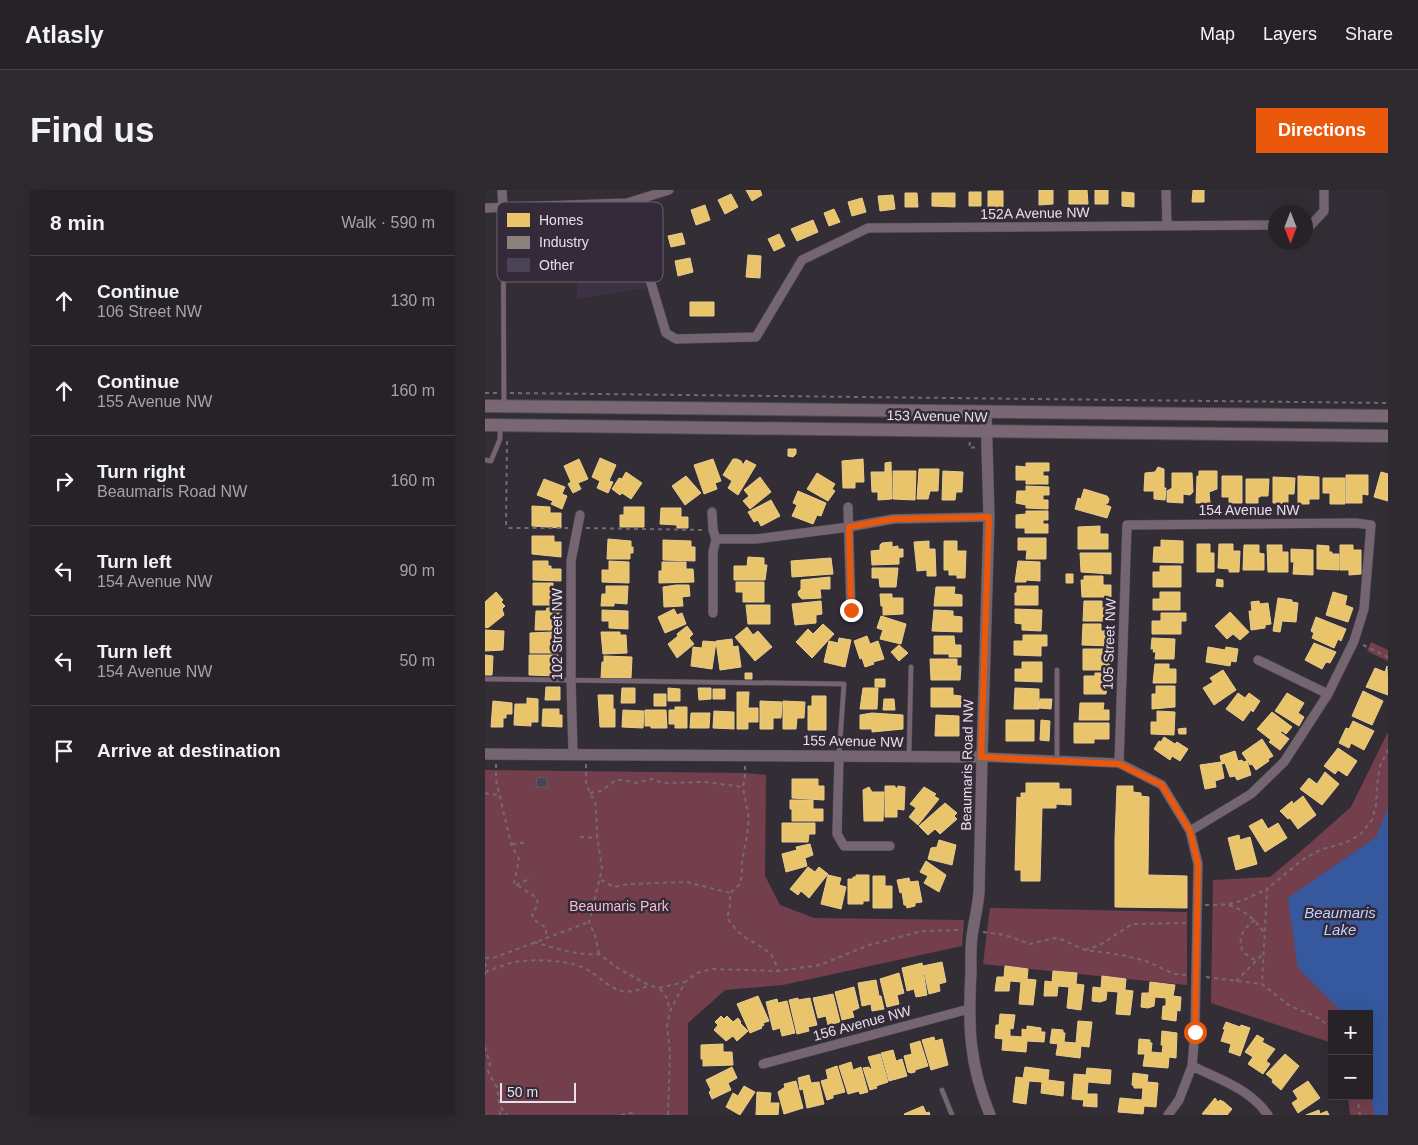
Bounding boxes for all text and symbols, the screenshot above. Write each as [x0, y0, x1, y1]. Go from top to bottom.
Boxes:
text: Atlasly [25, 21, 104, 48]
text: Map [1200, 24, 1235, 44]
text: Layers [1263, 24, 1317, 44]
text: Share [1345, 24, 1393, 44]
button: Directions [1256, 108, 1388, 153]
text: Find us [30, 110, 154, 149]
legend [497, 202, 663, 282]
street label: 152A Avenue NW [980, 204, 1091, 222]
north arrow [1268, 205, 1313, 250]
text: 8 min [50, 211, 105, 234]
text: Homes [539, 212, 583, 228]
text: Walk · 590 m [341, 214, 435, 231]
text: Industry [539, 234, 589, 250]
text: Other [539, 257, 574, 273]
text: Continue [97, 281, 179, 302]
icon: ahead [50, 287, 78, 315]
text: 130 m [391, 292, 435, 309]
text: 106 Street NW [97, 303, 202, 320]
text: Continue [97, 371, 179, 392]
icon: ahead [50, 377, 78, 405]
text: 160 m [391, 382, 435, 399]
text: 155 Avenue NW [97, 393, 212, 410]
street label: 153 Avenue NW [886, 407, 988, 425]
text: Turn right [97, 461, 185, 482]
icon: right [50, 467, 78, 495]
text: 160 m [391, 472, 435, 489]
text: Beaumaris Road NW [97, 483, 247, 500]
street label: 154 Avenue NW [1199, 502, 1300, 518]
text: Turn left [97, 551, 172, 572]
icon: left [50, 557, 78, 585]
text: 90 m [399, 562, 435, 579]
text: 154 Avenue NW [97, 573, 212, 590]
street label: 102 Street NW [549, 587, 565, 680]
street label: 105 Street NW [1099, 597, 1119, 690]
route end [840, 599, 863, 622]
text: Turn left [97, 641, 172, 662]
icon: left [50, 647, 78, 675]
text: 50 m [399, 652, 435, 669]
text: 154 Avenue NW [97, 663, 212, 680]
street label: Beaumaris Road NW [958, 698, 976, 831]
street label: 155 Avenue NW [802, 732, 904, 750]
icon: arrive [50, 737, 78, 765]
text: Arrive at destination [97, 740, 281, 761]
park label: Beaumaris Park [569, 898, 670, 914]
water label: Beaumaris Lake [1304, 904, 1376, 938]
street label: 156 Avenue NW [811, 1002, 914, 1044]
map controls [1328, 1010, 1373, 1100]
button: + [1328, 1010, 1373, 1055]
route start [1184, 1021, 1207, 1044]
button: − [1328, 1055, 1373, 1100]
scale bar [500, 1080, 576, 1103]
text: 50 m [507, 1084, 538, 1100]

